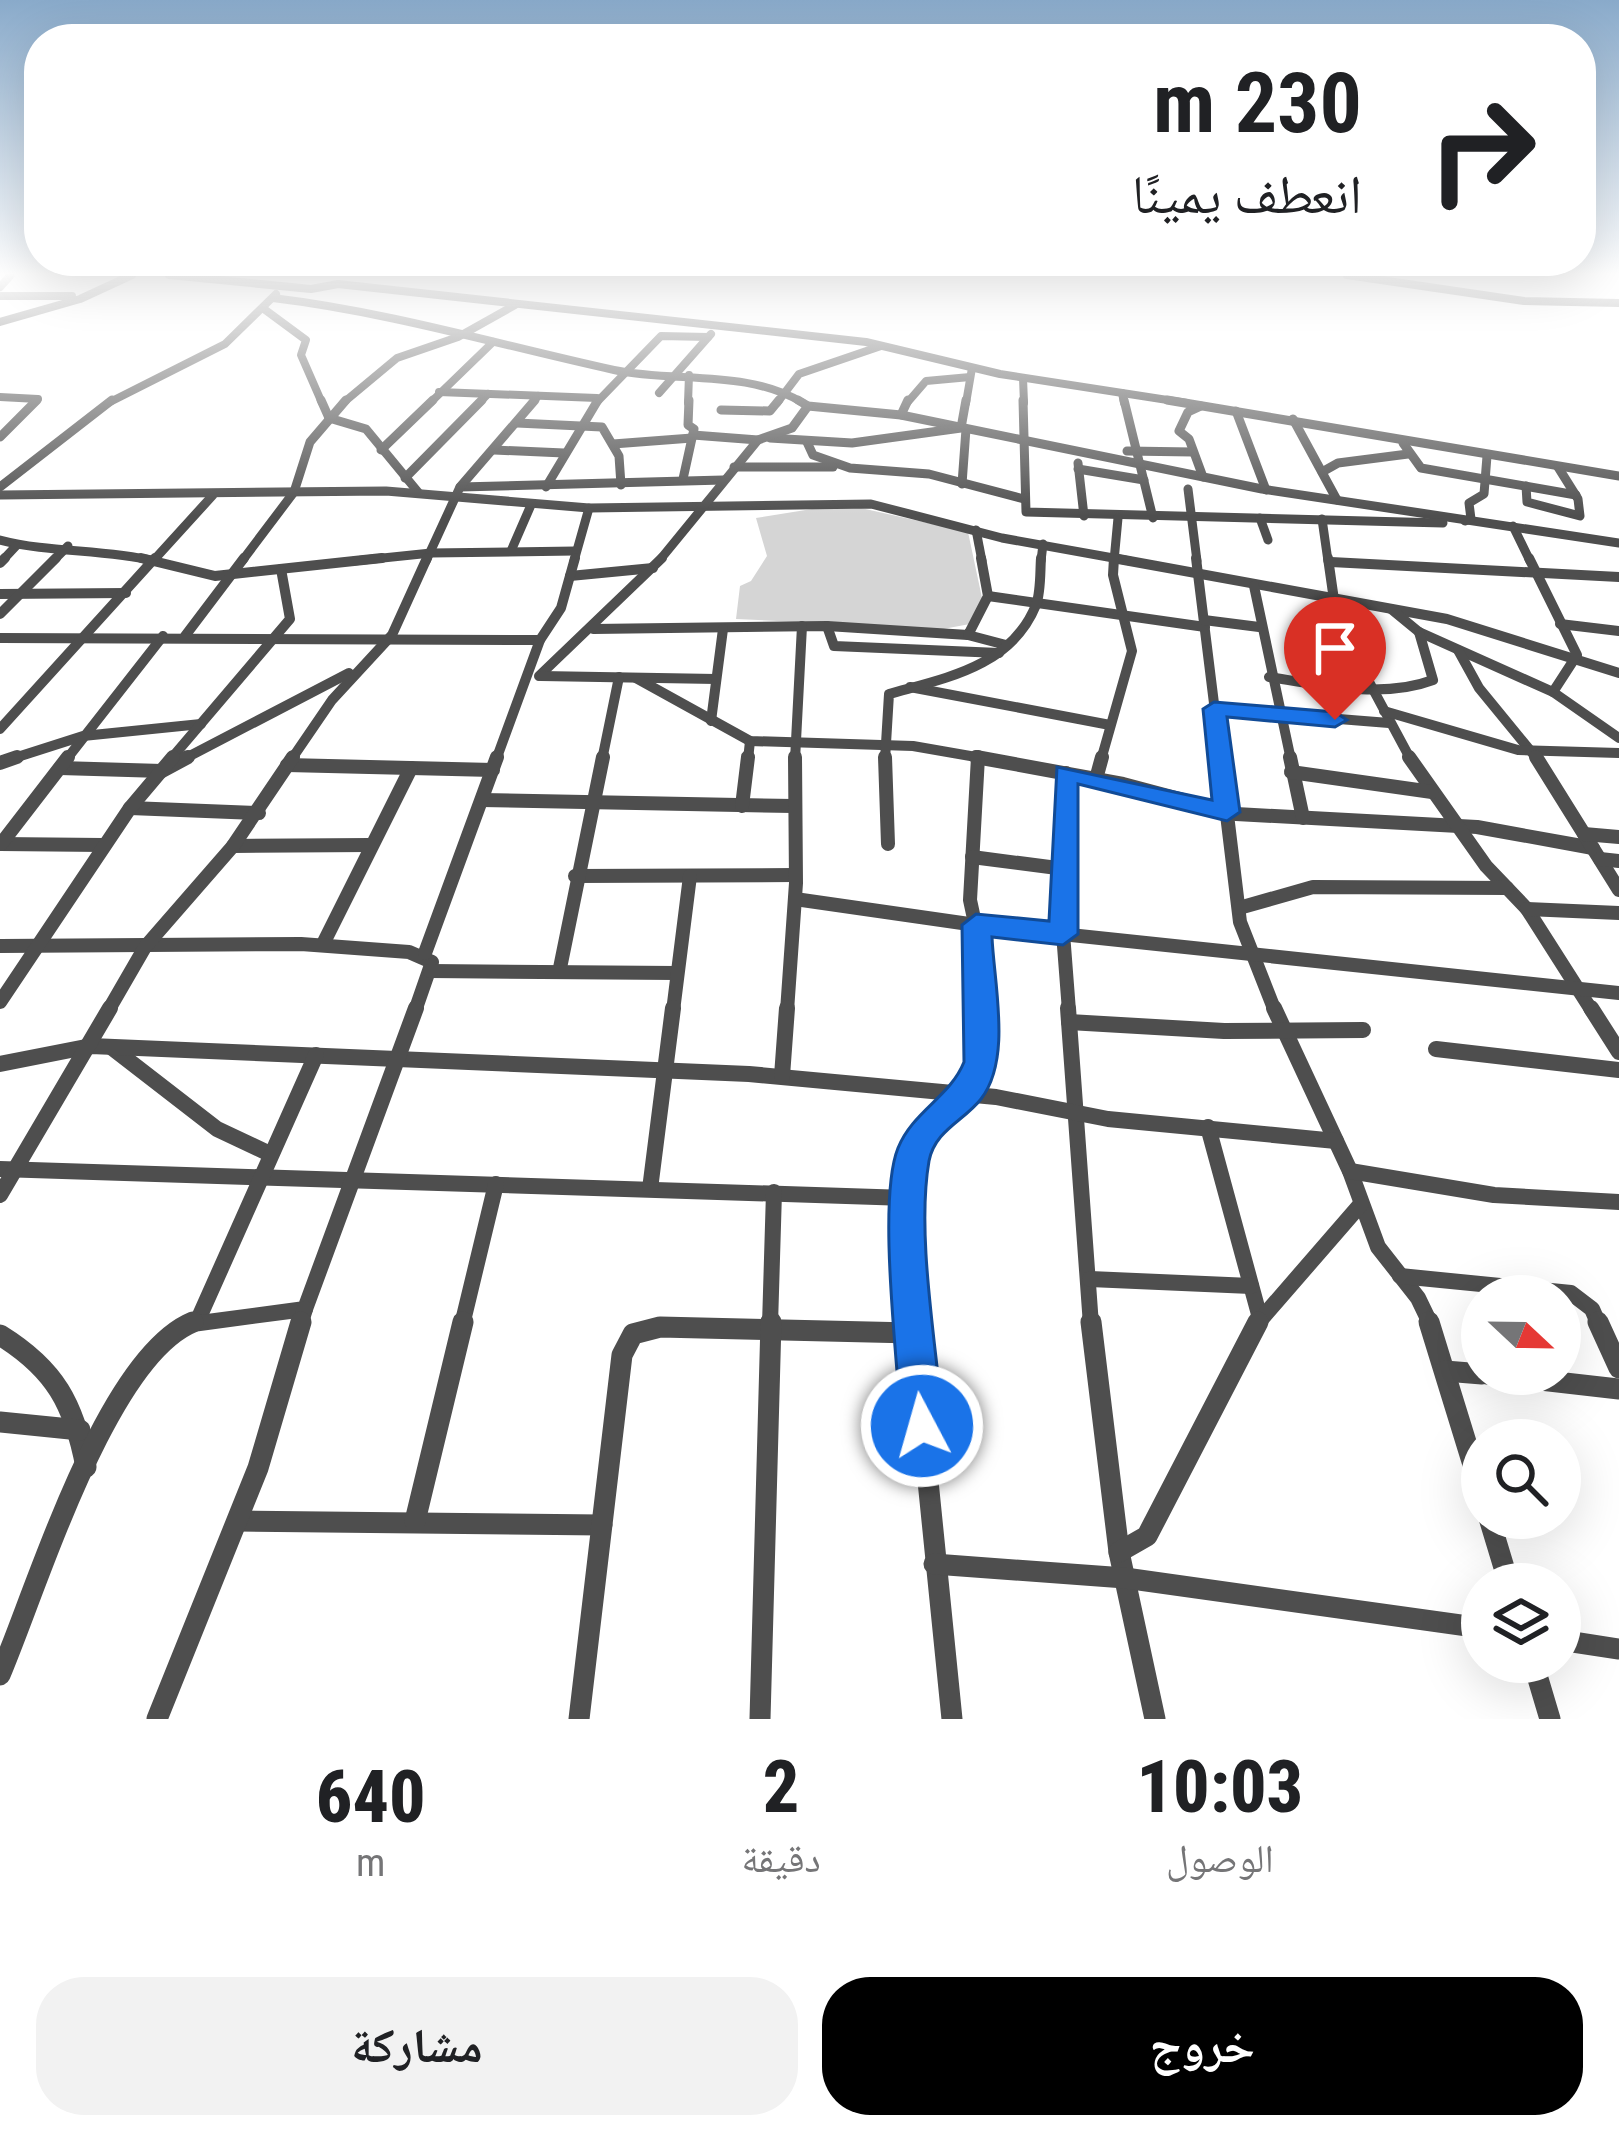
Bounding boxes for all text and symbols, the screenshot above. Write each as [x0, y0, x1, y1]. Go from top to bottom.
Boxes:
text: 230 m [1153, 54, 1362, 153]
icon: right [1404, 72, 1560, 228]
text: انعطف يمينًا [1132, 163, 1362, 226]
pin [1284, 597, 1386, 720]
icon: arrive [1302, 615, 1368, 681]
north arrow [1461, 1275, 1581, 1395]
map controls [1461, 1275, 1581, 1683]
position arrow [859, 1363, 985, 1489]
button: search [1461, 1419, 1581, 1539]
button: layers [1461, 1563, 1581, 1683]
text: 2 [763, 1745, 799, 1830]
text: 10:03 [1136, 1745, 1303, 1830]
text: 640 [316, 1755, 426, 1840]
text: دقيقة [741, 1836, 821, 1882]
text: الوصول [1166, 1836, 1274, 1882]
text: m [356, 1840, 385, 1886]
button: مشاركة [36, 1977, 798, 2115]
button: خروج [822, 1977, 1583, 2115]

